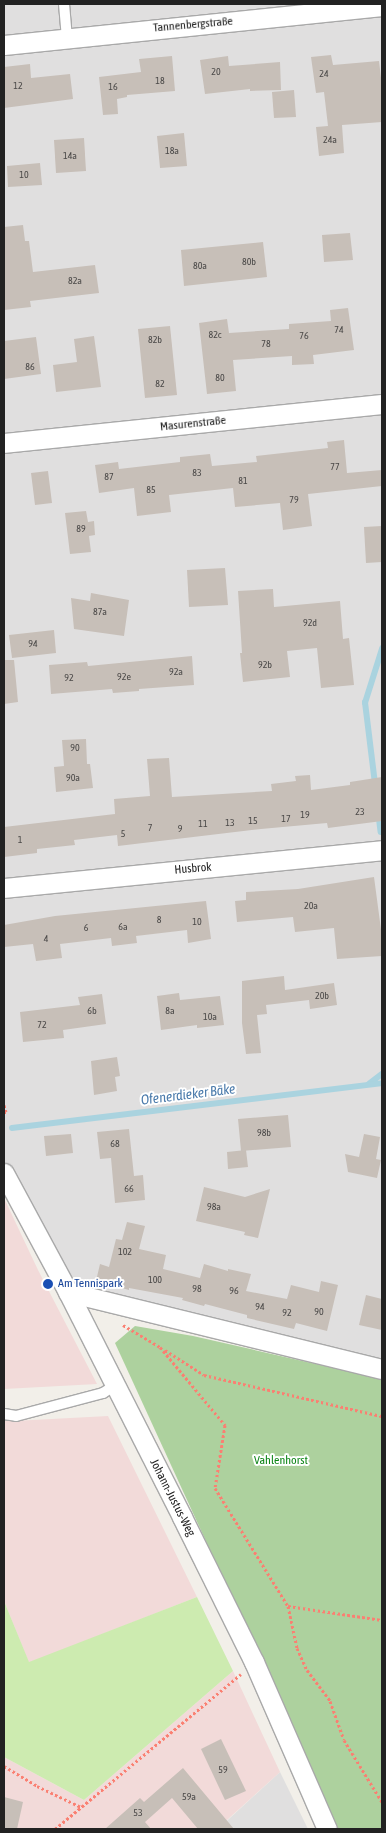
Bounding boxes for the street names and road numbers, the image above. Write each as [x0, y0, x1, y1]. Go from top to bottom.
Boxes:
street label: Tannenbergstraße [152, 14, 234, 36]
street label: Masurenstraße [159, 413, 227, 435]
street label: Husbrok [174, 860, 212, 878]
street label: Johann-Justus-Weg [146, 1457, 198, 1539]

